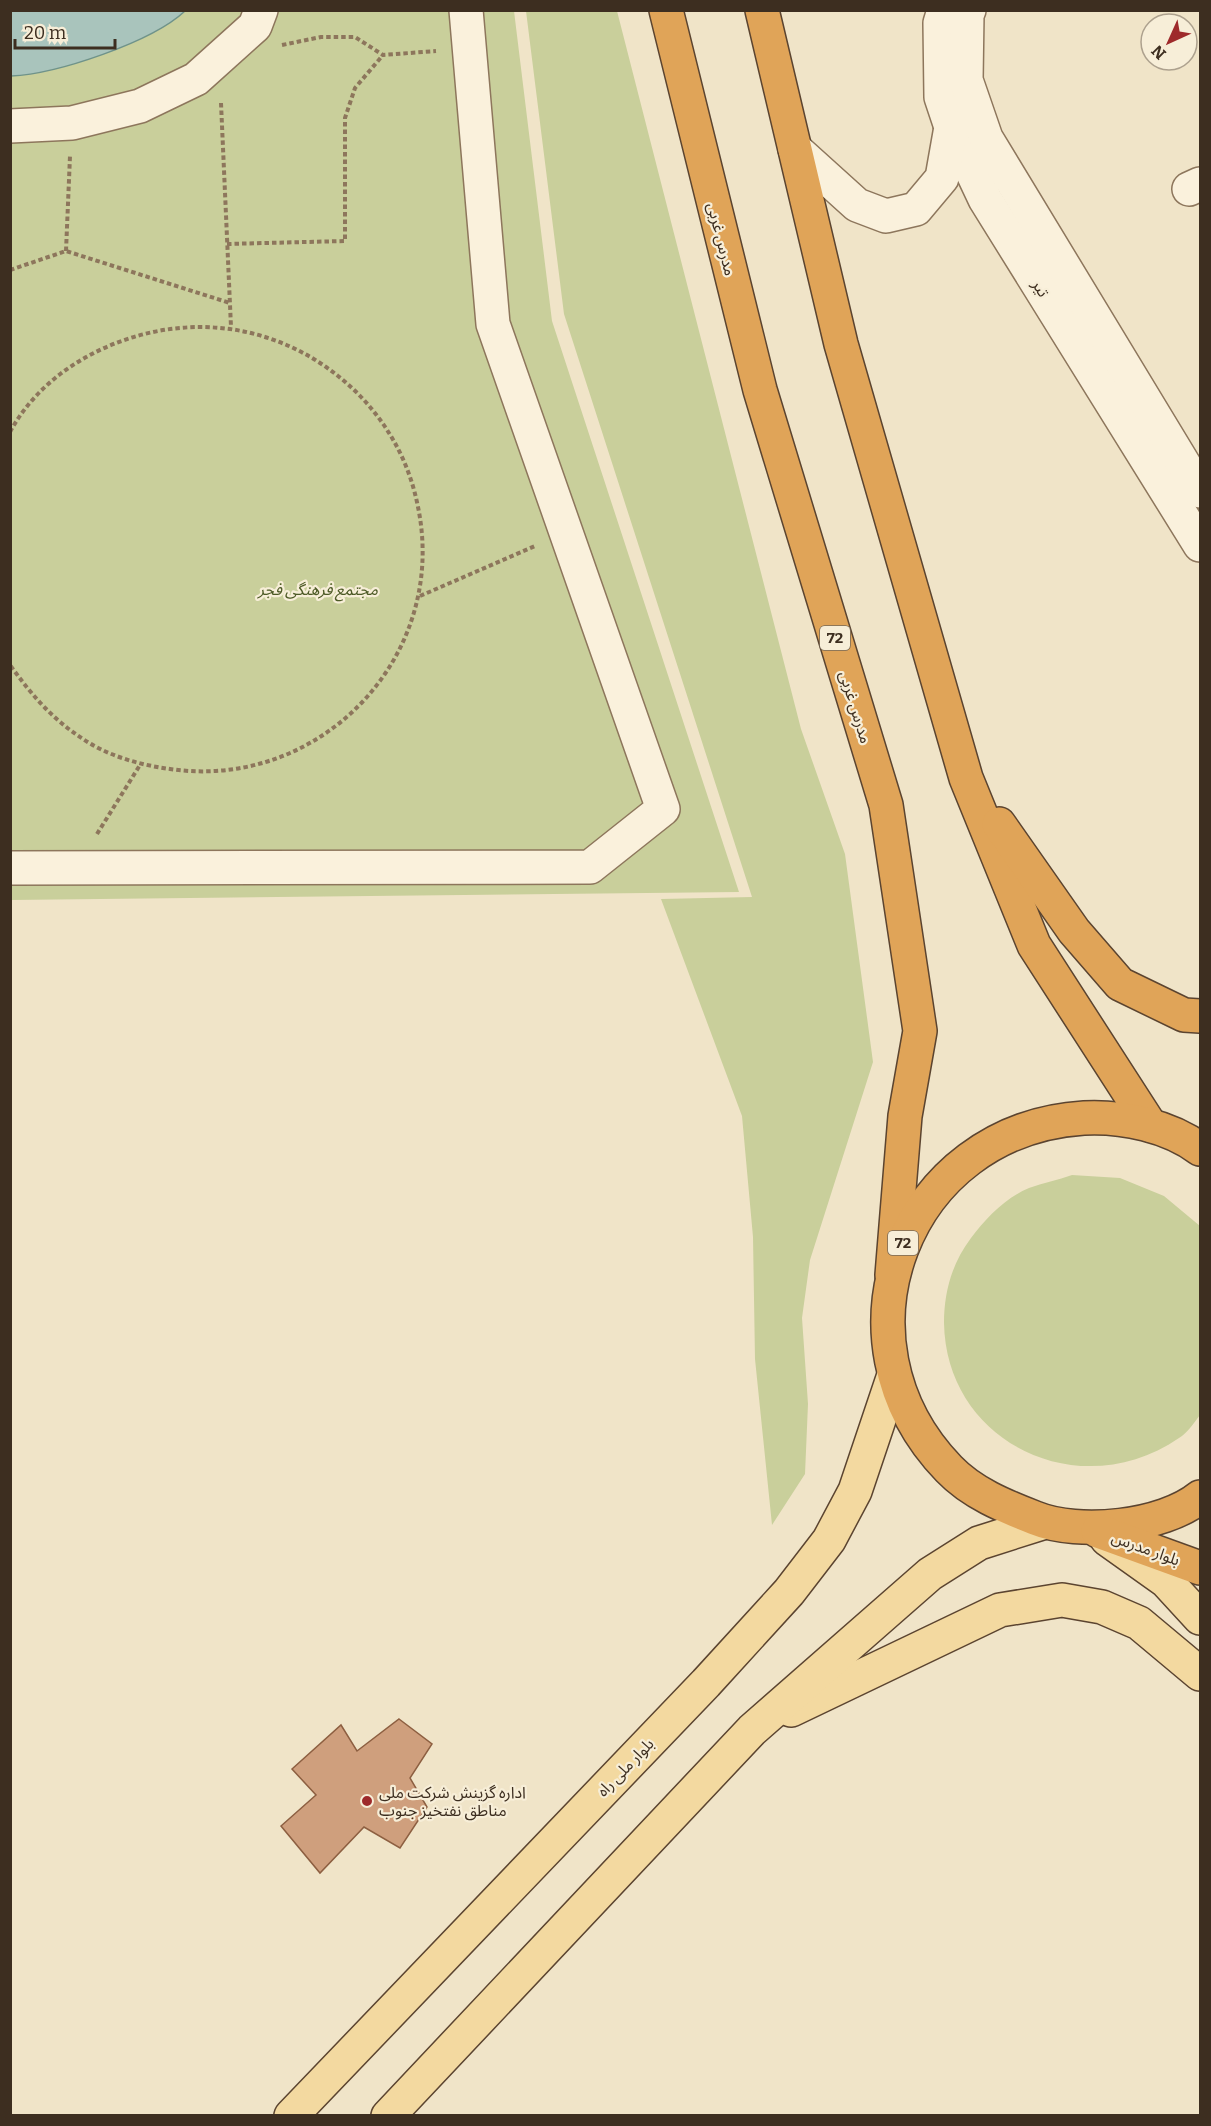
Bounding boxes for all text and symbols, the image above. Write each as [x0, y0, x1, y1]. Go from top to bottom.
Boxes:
scale bar [15, 12, 116, 50]
north arrow [1139, 12, 1199, 72]
text: 20 m [24, 22, 66, 44]
text: N [1148, 41, 1170, 63]
street label: مدرس غربی [703, 201, 740, 278]
street label: تیر [1027, 275, 1053, 301]
park label: مجتمع فرهنگی فجر [256, 580, 378, 602]
road number: 72 [820, 626, 850, 650]
street label: مدرس غربی [835, 669, 876, 746]
road number: 72 [888, 1231, 918, 1255]
street label: بلوار مدرس [1109, 1527, 1183, 1570]
street label: بلوار ملی راه [593, 1734, 658, 1800]
place label: اداره گزینش شرکت ملی مناطق نفتخیز جنوب [379, 1783, 526, 1821]
marker: اداره گزینش شرکت ملی مناطق نفتخیز جنوب [360, 1794, 374, 1808]

